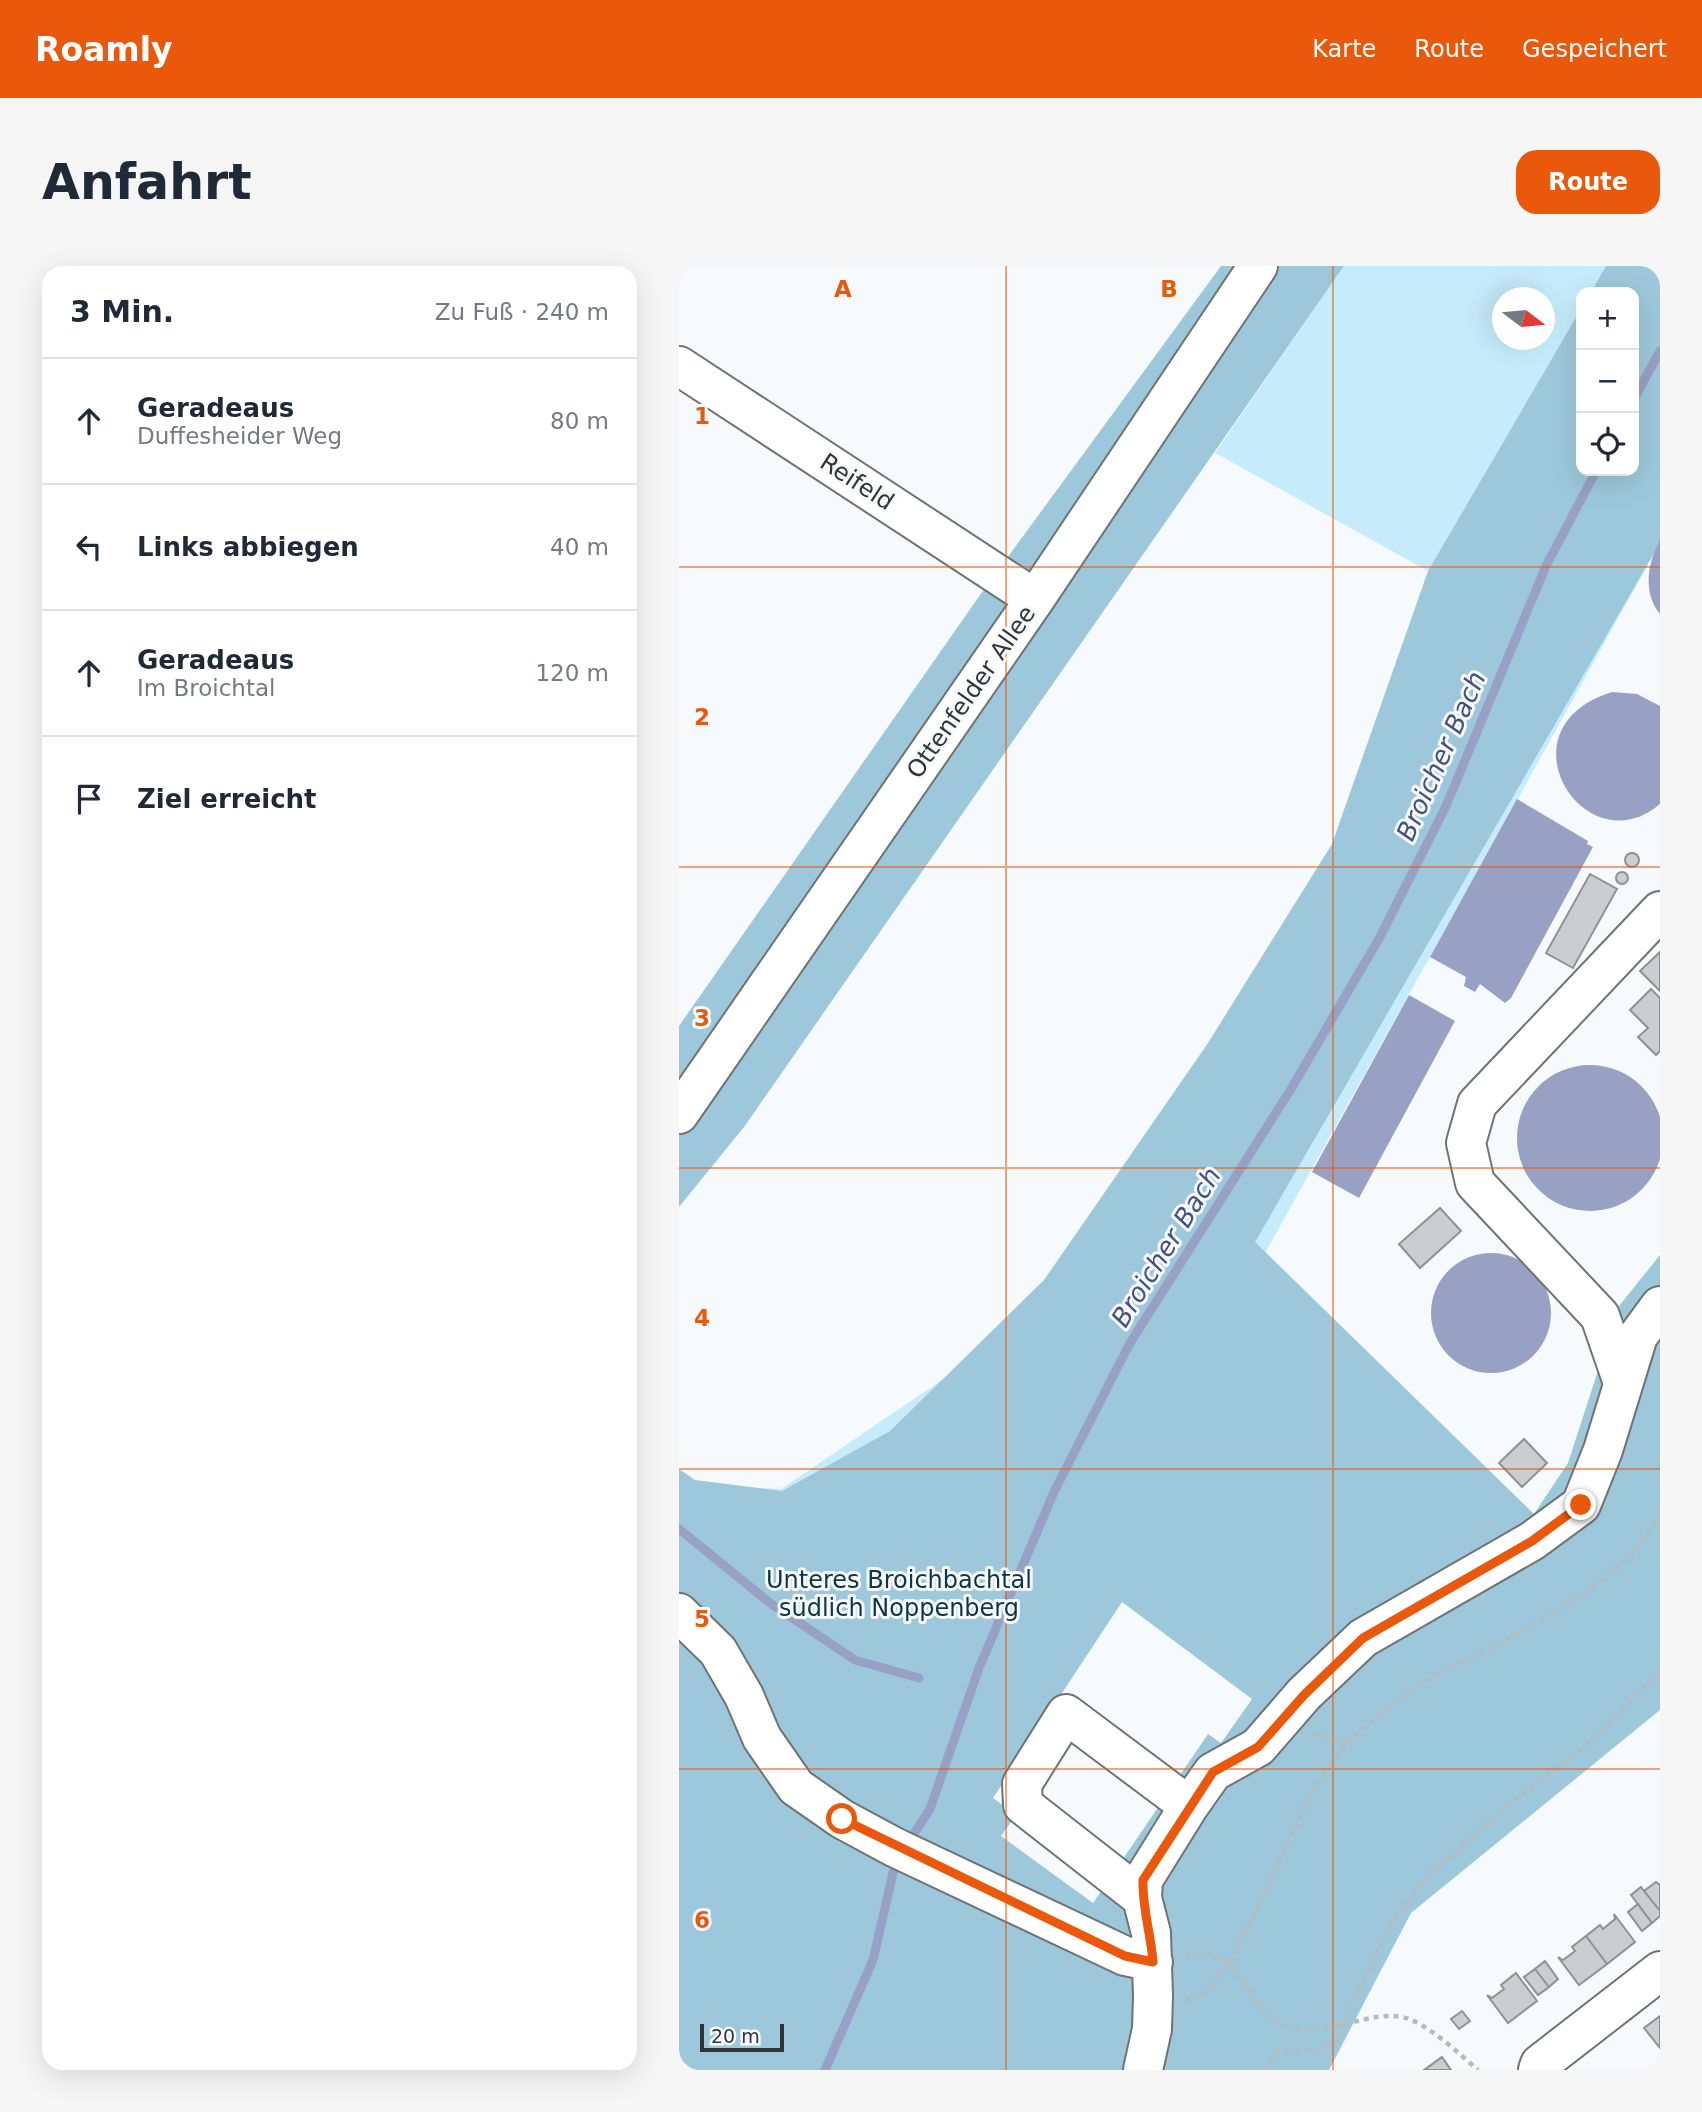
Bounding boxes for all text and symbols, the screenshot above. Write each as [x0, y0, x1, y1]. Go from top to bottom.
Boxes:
text: Roamly [35, 30, 173, 69]
text: Karte [1312, 35, 1376, 63]
text: Route [1414, 35, 1484, 63]
text: Gespeichert [1522, 35, 1667, 63]
button: Route [1516, 150, 1660, 214]
text: Anfahrt [42, 154, 252, 211]
text: A [834, 276, 852, 302]
text: B [1160, 276, 1178, 302]
north arrow [1492, 287, 1555, 350]
map controls [1576, 287, 1639, 476]
button: + [1576, 287, 1639, 350]
text: 3 Min. [70, 294, 174, 329]
text: Zu Fuß · 240 m [435, 299, 609, 325]
button: − [1576, 350, 1639, 413]
text: Geradeaus [137, 393, 294, 423]
icon: ahead [70, 402, 108, 440]
text: 1 [694, 403, 710, 429]
text: 80 m [550, 408, 609, 434]
button: locate [1576, 413, 1639, 476]
text: Duffesheider Weg [137, 423, 342, 449]
street label: Reifeld [815, 448, 899, 516]
icon: left [70, 528, 108, 566]
text: Links abbiegen [137, 532, 359, 562]
text: 40 m [550, 534, 609, 560]
street label: Ottenfelder Allee [901, 600, 1041, 784]
text: Geradeaus [137, 645, 294, 675]
icon: ahead [70, 654, 108, 692]
text: 120 m [535, 660, 609, 686]
water label: Broicher Bach [1390, 667, 1492, 845]
text: Im Broichtal [137, 675, 275, 701]
text: 2 [694, 704, 710, 730]
icon: arrive [70, 780, 108, 818]
text: Ziel erreicht [137, 784, 317, 814]
text: 3 [694, 1005, 710, 1031]
water label: Broicher Bach [1105, 1162, 1227, 1332]
text: 4 [694, 1305, 710, 1331]
route end [1565, 1489, 1596, 1520]
park label: Unteres Broichbachtal südlich Noppenberg [766, 1566, 1032, 1622]
text: 5 [694, 1606, 710, 1632]
route start [826, 1803, 857, 1834]
text: 6 [694, 1907, 710, 1933]
scale bar [700, 2021, 784, 2053]
text: 20 m [711, 2025, 760, 2047]

